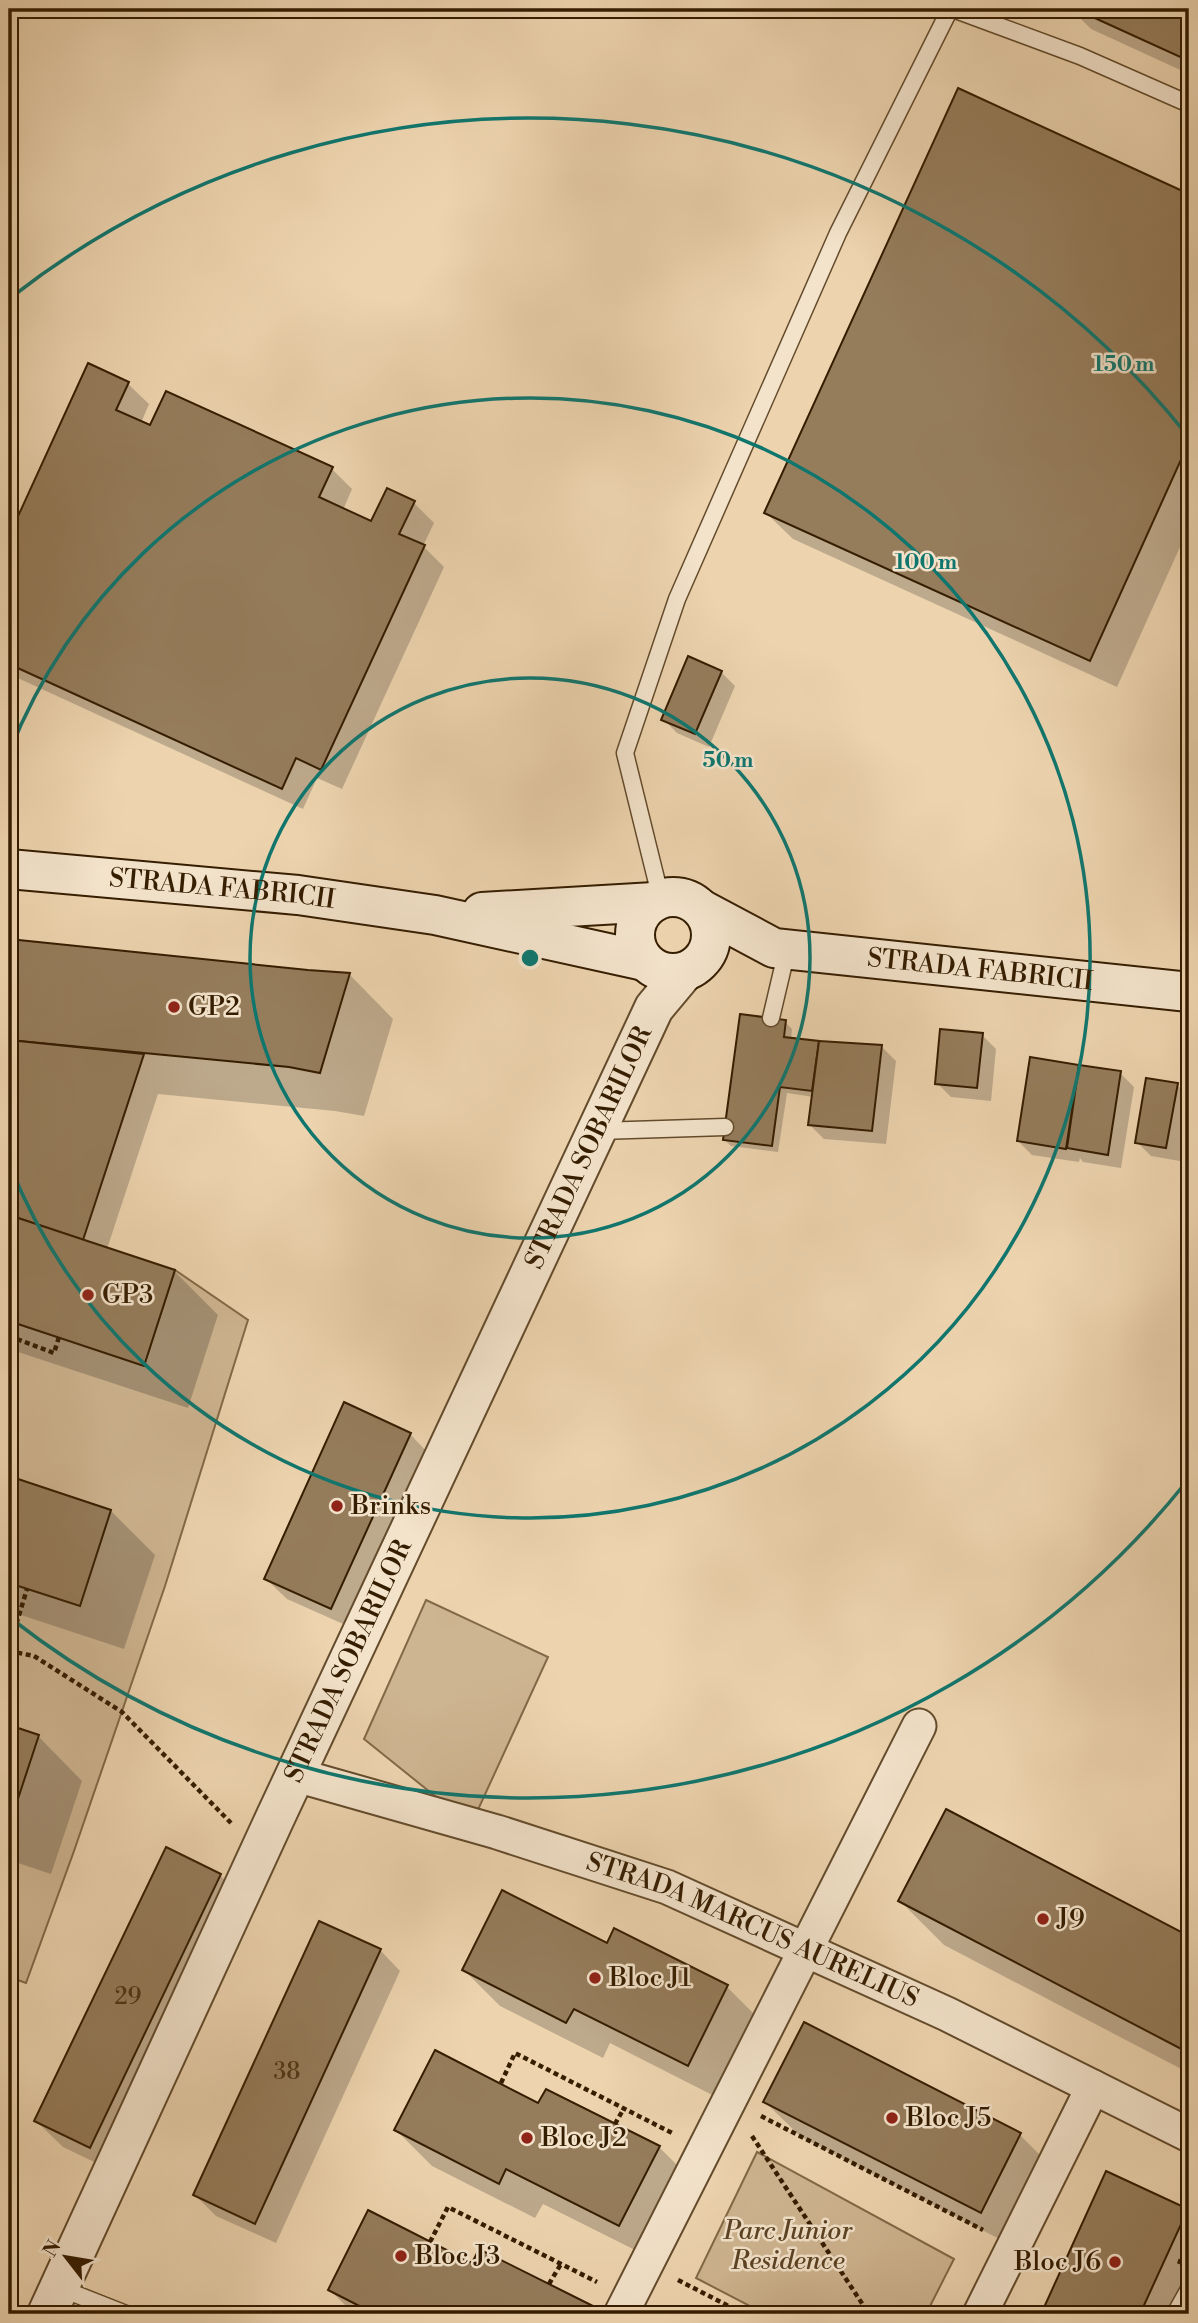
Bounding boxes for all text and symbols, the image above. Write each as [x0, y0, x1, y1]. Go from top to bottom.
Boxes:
text: 150 m [1094, 352, 1154, 378]
text: 100 m [895, 550, 957, 576]
text: 50 m [703, 748, 753, 774]
street label: STRADA FABRICII [108, 862, 337, 916]
street label: STRADA FABRICII [866, 942, 1095, 998]
centre of rings [518, 946, 542, 970]
place label: GP2 [188, 991, 240, 1023]
marker: GP2 [166, 999, 182, 1015]
street label: STRADA SOBARILOR [518, 1020, 660, 1274]
place label: GP3 [102, 1279, 153, 1311]
marker: GP3 [80, 1287, 96, 1303]
place label: Brinks [350, 1490, 431, 1522]
marker: Brinks [329, 1498, 345, 1514]
street label: STRADA SOBARILOR [278, 1534, 419, 1788]
street label: STRADA MARCUS AURELIUS [582, 1846, 924, 2015]
place label: J9 [1056, 1903, 1085, 1935]
marker: J9 [1035, 1911, 1051, 1927]
place label: Bloc J1 [608, 1962, 691, 1994]
marker: Bloc J1 [587, 1970, 603, 1986]
house number: 29 [114, 1983, 142, 2011]
house number: 38 [274, 2058, 300, 2086]
place label: Bloc J5 [905, 2102, 991, 2134]
marker: Bloc J5 [884, 2110, 900, 2126]
place label: Bloc J2 [540, 2122, 627, 2154]
marker: Bloc J2 [519, 2130, 535, 2146]
park label: Parc Junior Residence [723, 2215, 853, 2277]
north arrow [32, 2222, 102, 2292]
text: N [38, 2236, 66, 2261]
place label: Bloc J3 [414, 2240, 500, 2272]
place label: Bloc J6 [1013, 2246, 1101, 2278]
marker: Bloc J3 [393, 2248, 409, 2264]
marker: Bloc J6 [1107, 2254, 1123, 2270]

